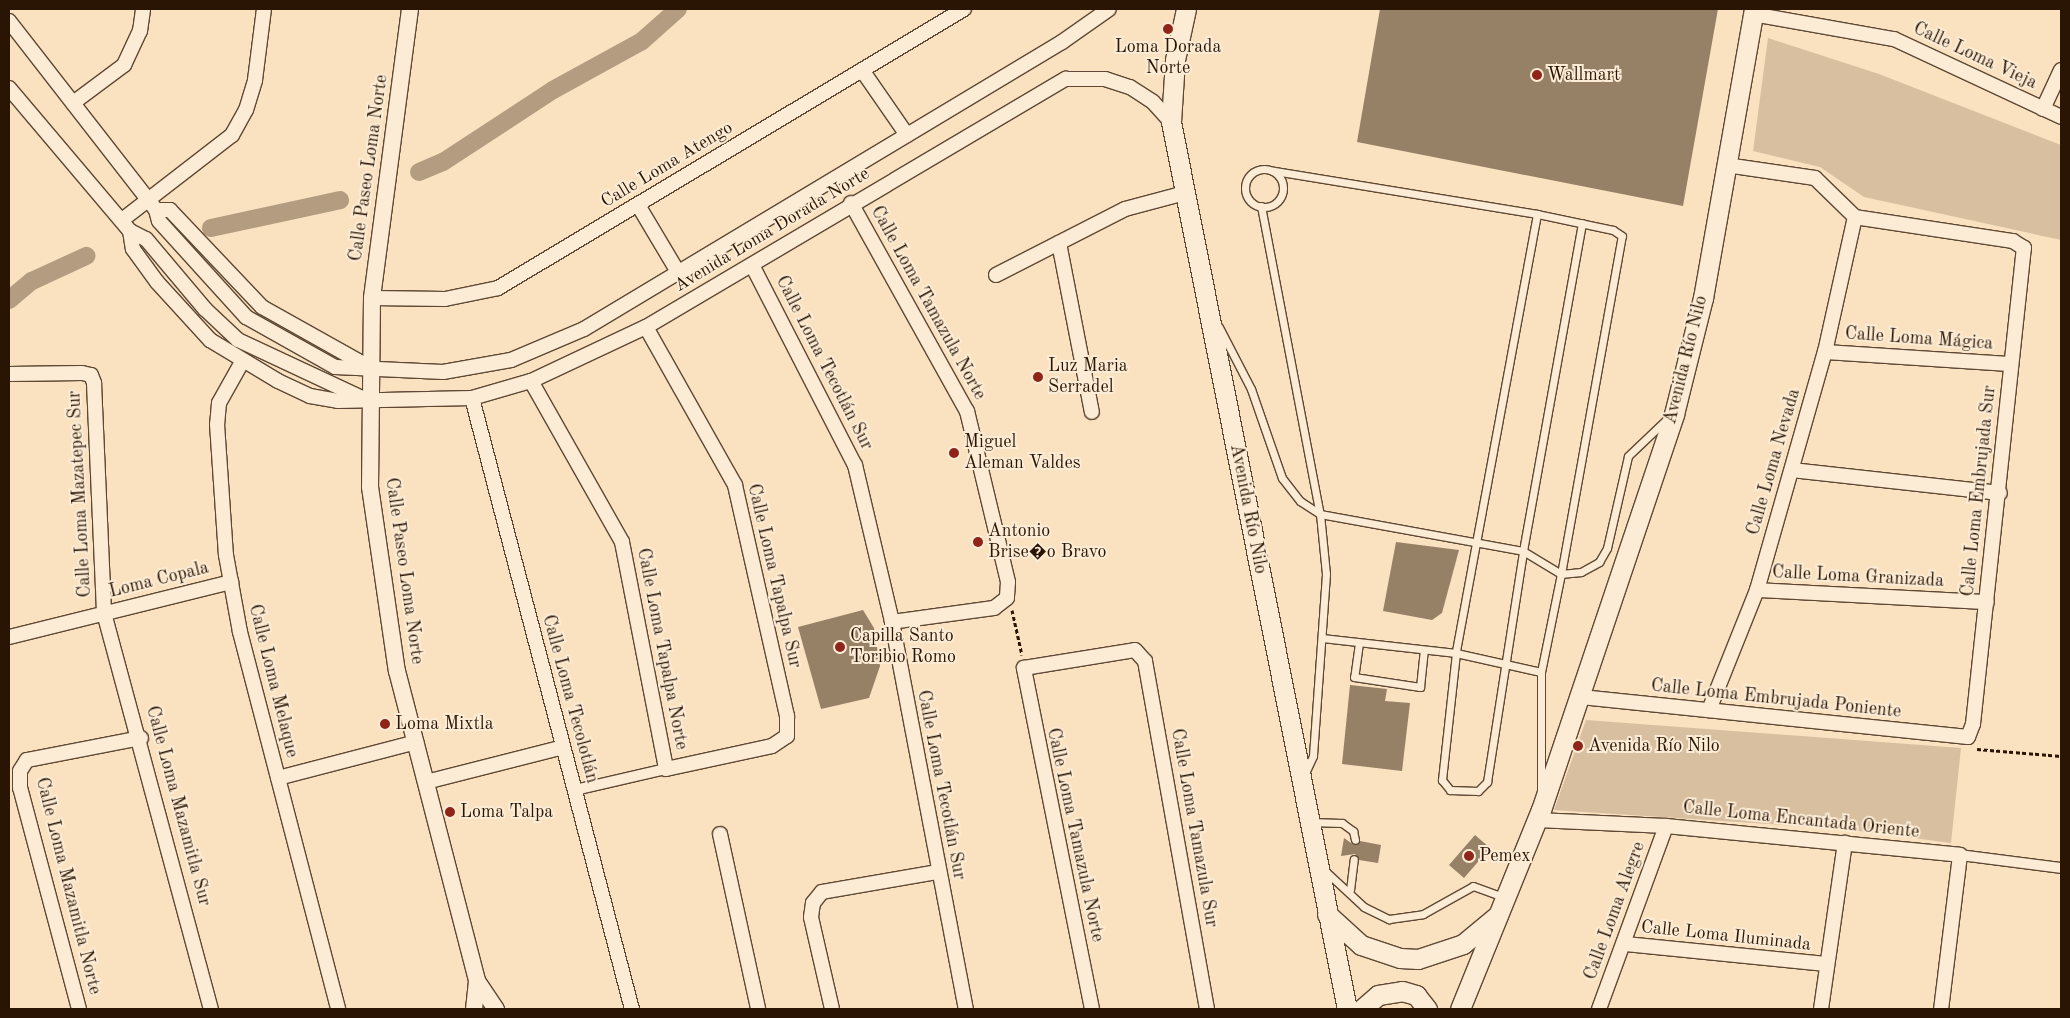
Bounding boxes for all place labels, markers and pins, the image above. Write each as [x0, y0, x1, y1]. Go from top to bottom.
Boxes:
marker: Loma Dorada Norte [1162, 23, 1174, 35]
place label: Loma Dorada Norte [1115, 37, 1221, 80]
place label: Wallmart [1547, 64, 1620, 86]
marker: Wallmart [1531, 69, 1543, 81]
place label: Luz Maria Serradel [1048, 356, 1128, 398]
marker: Luz Maria Serradel [1032, 371, 1044, 383]
place label: Miguel Aleman Valdes [964, 432, 1081, 474]
marker: Miguel Aleman Valdes [948, 447, 960, 459]
place label: Antonio Brise�o Bravo [988, 521, 1106, 564]
marker: Antonio Brise�o Bravo [972, 536, 984, 548]
place label: Capilla Santo Toribio Romo [850, 626, 956, 669]
marker: Capilla Santo Toribio Romo [834, 641, 846, 653]
place label: Loma Mixtla [395, 713, 494, 735]
marker: Loma Mixtla [379, 718, 391, 730]
place label: Avenida Río Nilo [1588, 735, 1720, 757]
marker: Avenida Río Nilo [1572, 740, 1584, 752]
place label: Loma Talpa [460, 801, 553, 823]
marker: Loma Talpa [444, 806, 456, 818]
place label: Pemex [1479, 845, 1531, 867]
marker: Pemex [1463, 850, 1475, 862]

